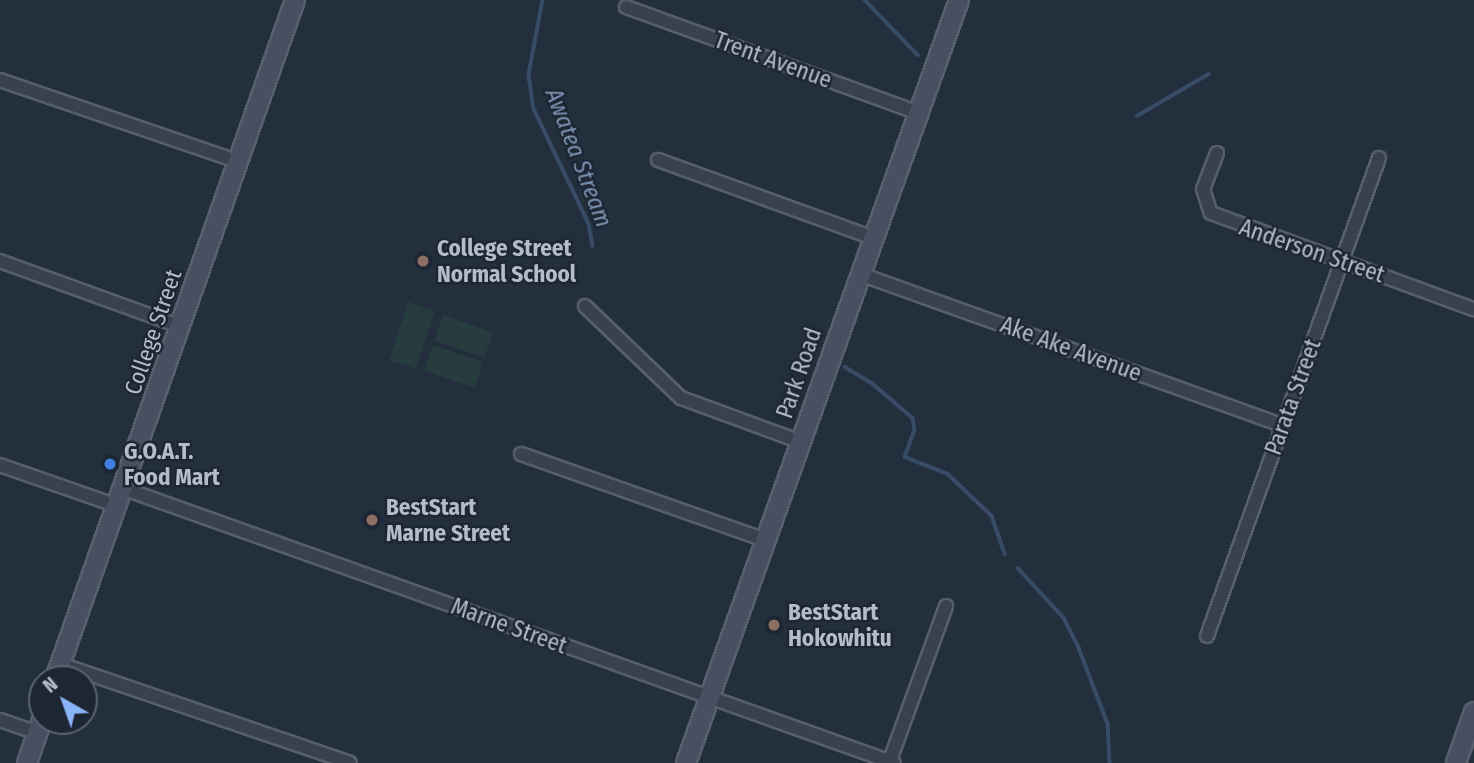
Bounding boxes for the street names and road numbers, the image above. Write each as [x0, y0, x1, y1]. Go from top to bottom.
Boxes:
street label: Trent Avenue [711, 26, 835, 94]
street label: Anderson Street [1236, 213, 1388, 289]
street label: College Street [119, 266, 187, 398]
street label: Ake Ake Avenue [997, 311, 1145, 387]
street label: Park Road [771, 324, 827, 422]
street label: Parata Street [1259, 335, 1327, 459]
street label: Marne Street [447, 592, 571, 660]

